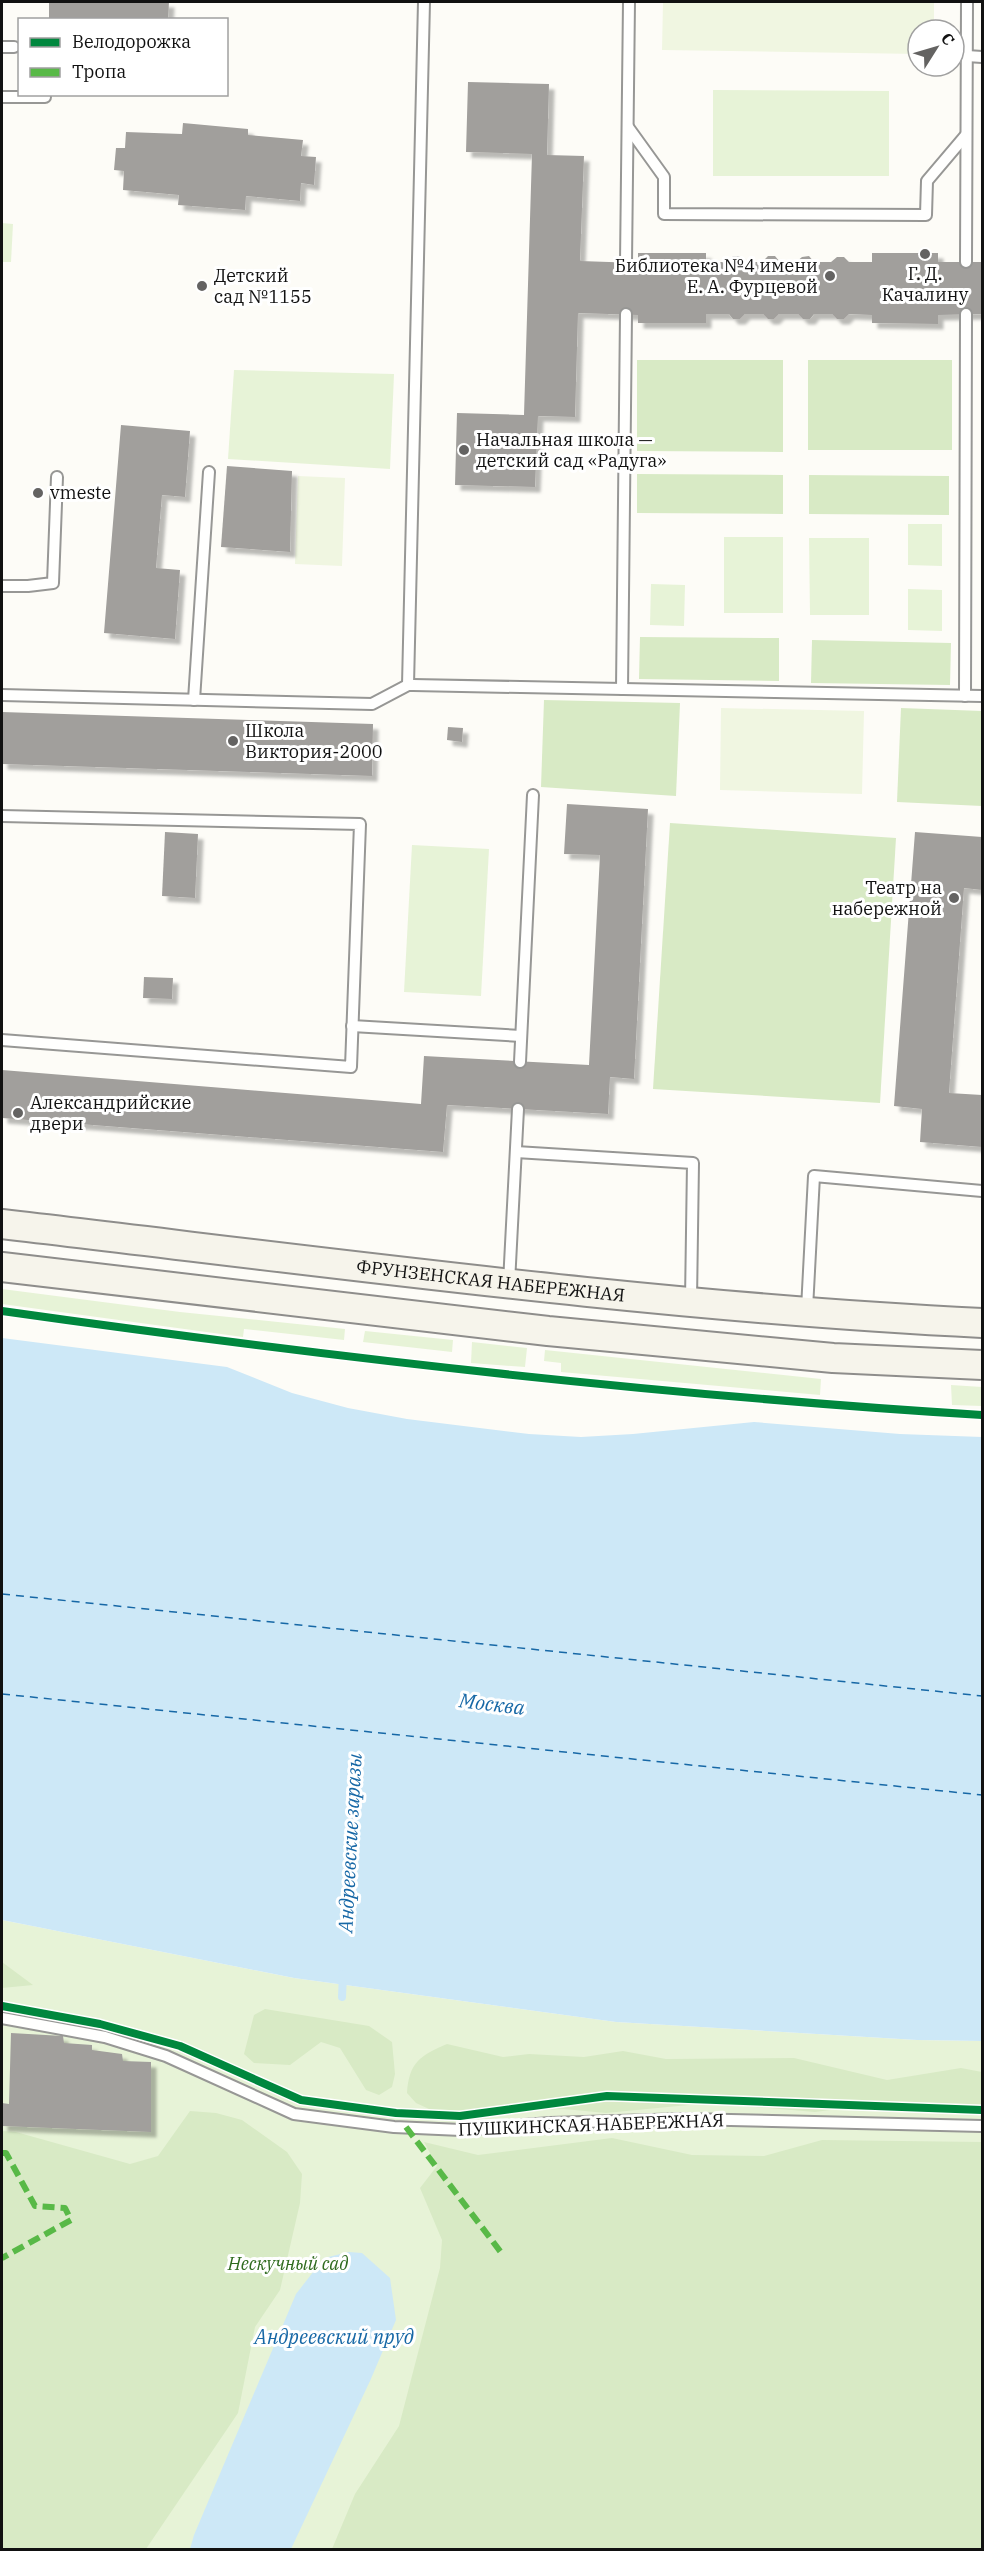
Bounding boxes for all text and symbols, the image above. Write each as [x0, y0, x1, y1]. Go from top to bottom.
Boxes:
legend [18, 18, 228, 96]
north arrow [906, 18, 966, 78]
text: С [937, 29, 959, 49]
text: Велодорожка [72, 30, 191, 53]
text: Тропа [72, 60, 127, 83]
marker: Г. Д. Качалину [918, 247, 932, 261]
place label: Библиотека №4 имени Е. А. Фурцевой [615, 254, 818, 298]
place label: Г. Д. Качалину [882, 262, 969, 306]
place label: Детский сад №1155 [214, 264, 312, 308]
marker: Библиотека №4 имени Е. А. Фурцевой [823, 269, 837, 283]
marker: Детский сад №1155 [195, 279, 209, 293]
place label: Начальная школа — детский сад «Радуга» [476, 428, 666, 472]
marker: Начальная школа — детский сад «Радуга» [457, 443, 471, 457]
place label: vmeste [50, 481, 111, 504]
marker: vmeste [31, 486, 45, 500]
place label: Школа Виктория-2000 [245, 719, 383, 763]
marker: Школа Виктория-2000 [226, 734, 240, 748]
place label: Театр на набережной [832, 876, 942, 920]
marker: Театр на набережной [947, 891, 961, 905]
place label: Александрийские двери [30, 1091, 192, 1135]
marker: Александрийские двери [11, 1106, 25, 1120]
street label: ФРУНЗЕНСКАЯ НАБЕРЕЖНАЯ [355, 1254, 626, 1307]
water label: Москва [457, 1686, 526, 1721]
water label: Андреевские заразы [331, 1753, 368, 1935]
street label: ПУШКИНСКАЯ НАБЕРЕЖНАЯ [458, 2108, 724, 2141]
park label: Нескучный сад [227, 2252, 348, 2275]
water label: Андреевский пруд [252, 2323, 414, 2350]

